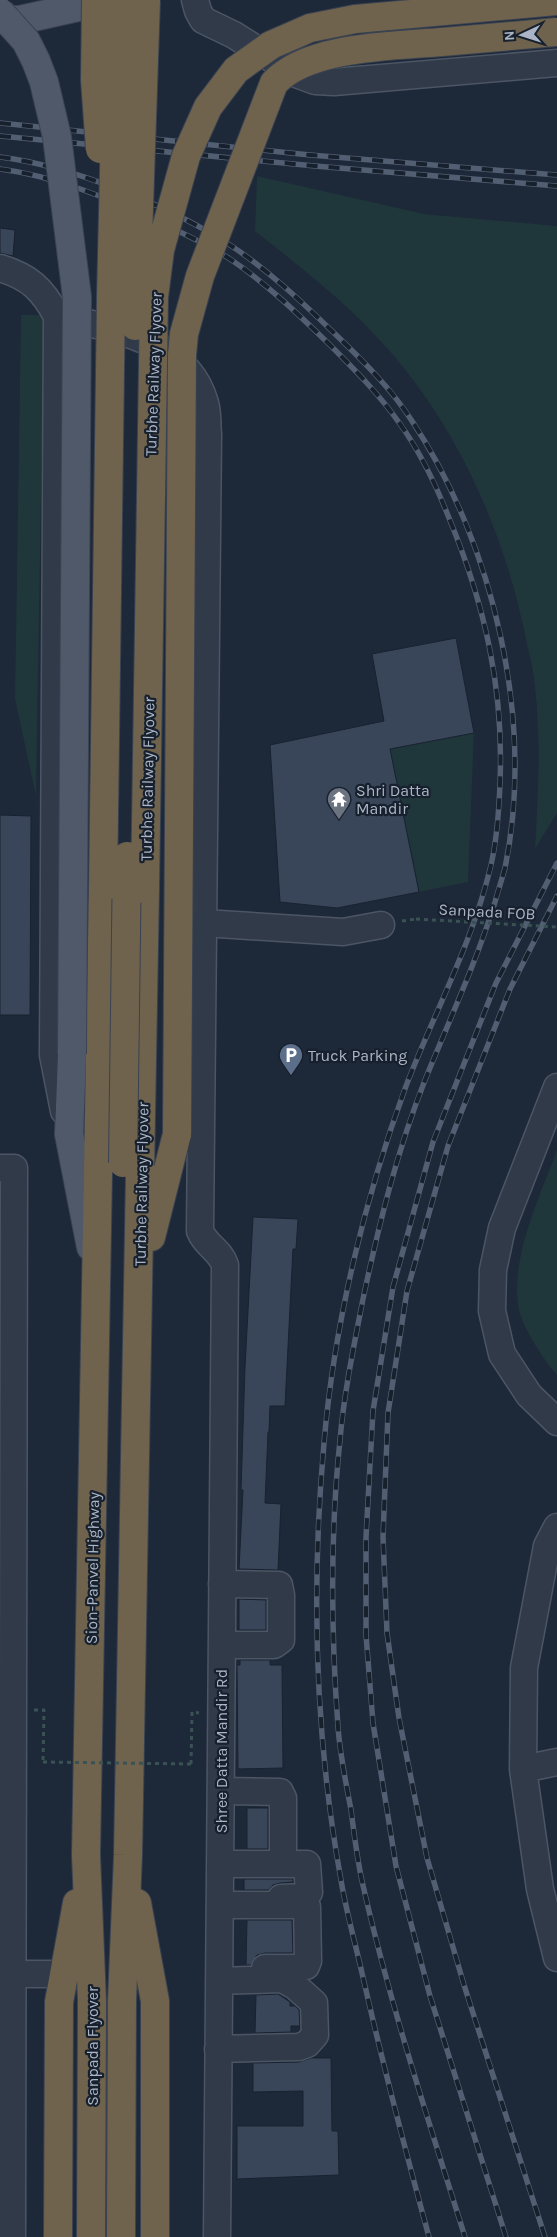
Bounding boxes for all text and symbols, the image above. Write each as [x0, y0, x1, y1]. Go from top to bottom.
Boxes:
north arrow [497, 10, 547, 60]
text: N [501, 30, 518, 41]
street label: Turbhe Railway Flyover [141, 291, 166, 456]
street label: Turbhe Railway Flyover [137, 697, 158, 861]
place label: Shri Datta Mandir [356, 781, 430, 818]
temple icon: Shri Datta Mandir [326, 786, 352, 820]
street label: Sanpada FOB [438, 899, 536, 924]
parking icon: Truck Parking [278, 1042, 304, 1076]
place label: Truck Parking [308, 1046, 407, 1065]
street label: Turbhe Railway Flyover [131, 1102, 152, 1266]
street label: Sion-Panvel Highway [82, 1491, 103, 1644]
street label: Shree Datta Mandir Rd [212, 1669, 231, 1833]
street label: Sanpada Flyover [83, 1986, 102, 2106]

